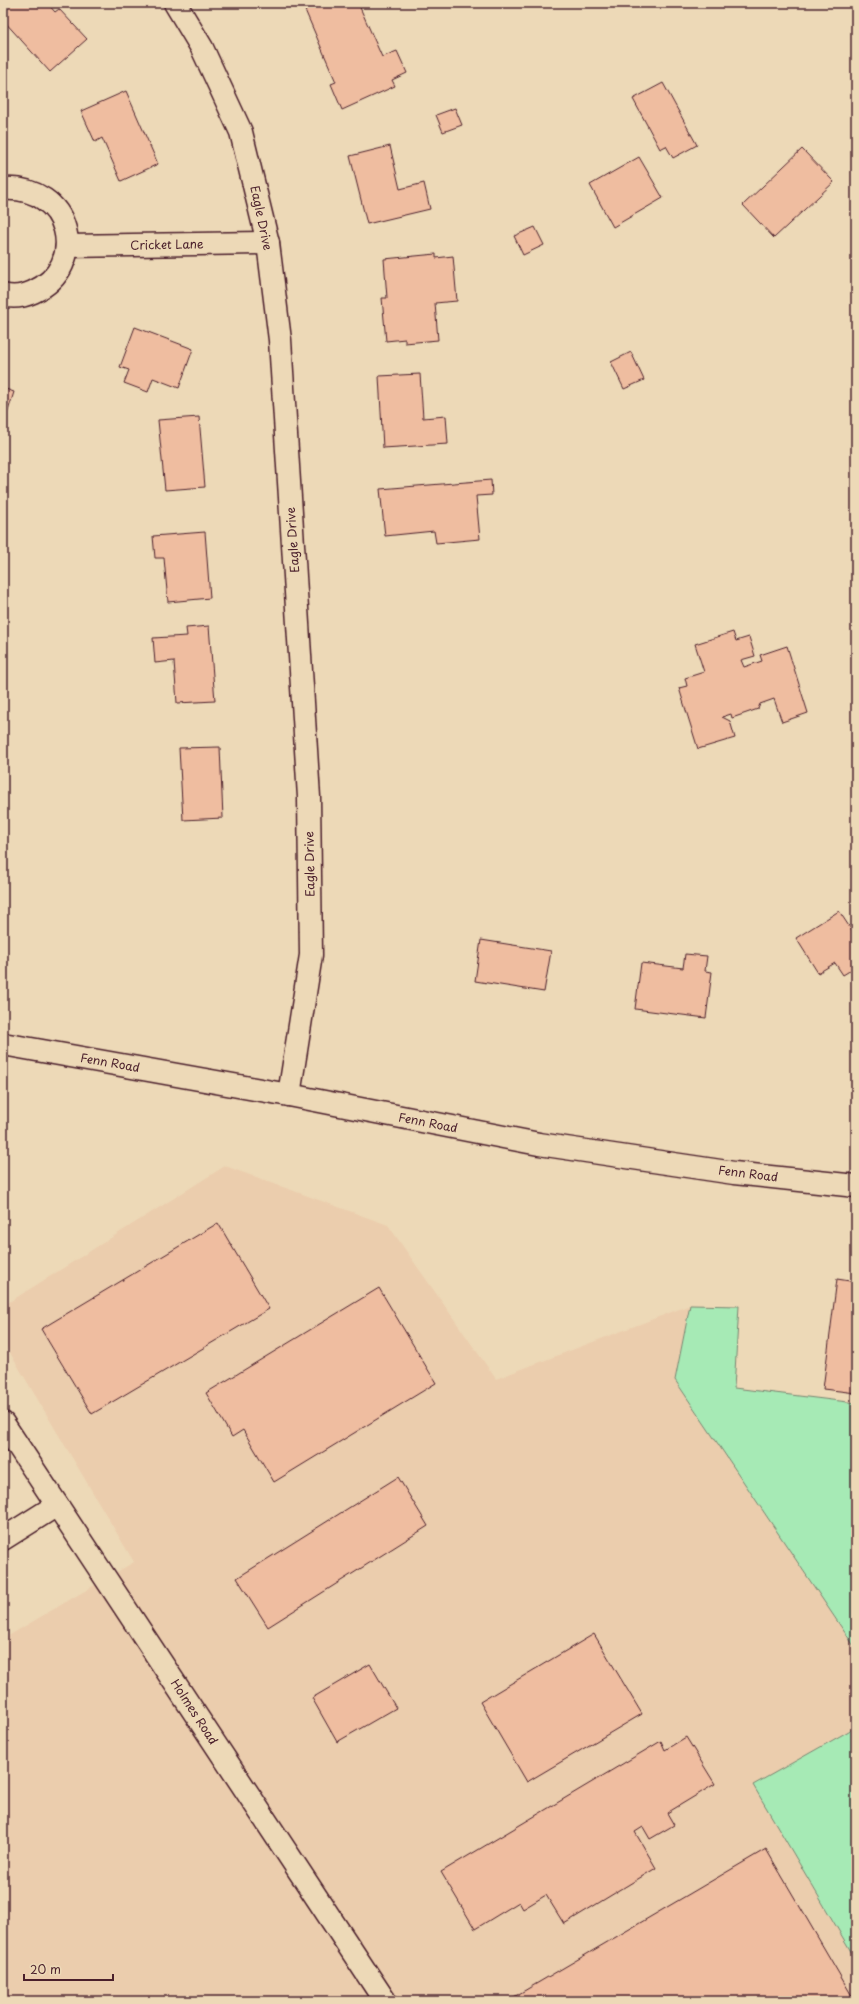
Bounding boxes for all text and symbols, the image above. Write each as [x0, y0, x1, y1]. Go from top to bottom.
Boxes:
street label: Eagle Drive [246, 184, 278, 252]
street label: Cricket Lane [130, 234, 204, 254]
street label: Eagle Drive [281, 507, 303, 574]
street label: Eagle Drive [299, 831, 319, 897]
street label: Fenn Road [79, 1048, 141, 1076]
street label: Fenn Road [397, 1107, 459, 1137]
street label: Fenn Road [717, 1160, 779, 1186]
street label: Holmes Road [167, 1675, 223, 1748]
scale bar [24, 1956, 113, 1982]
text: 20 m [30, 1960, 61, 1978]

